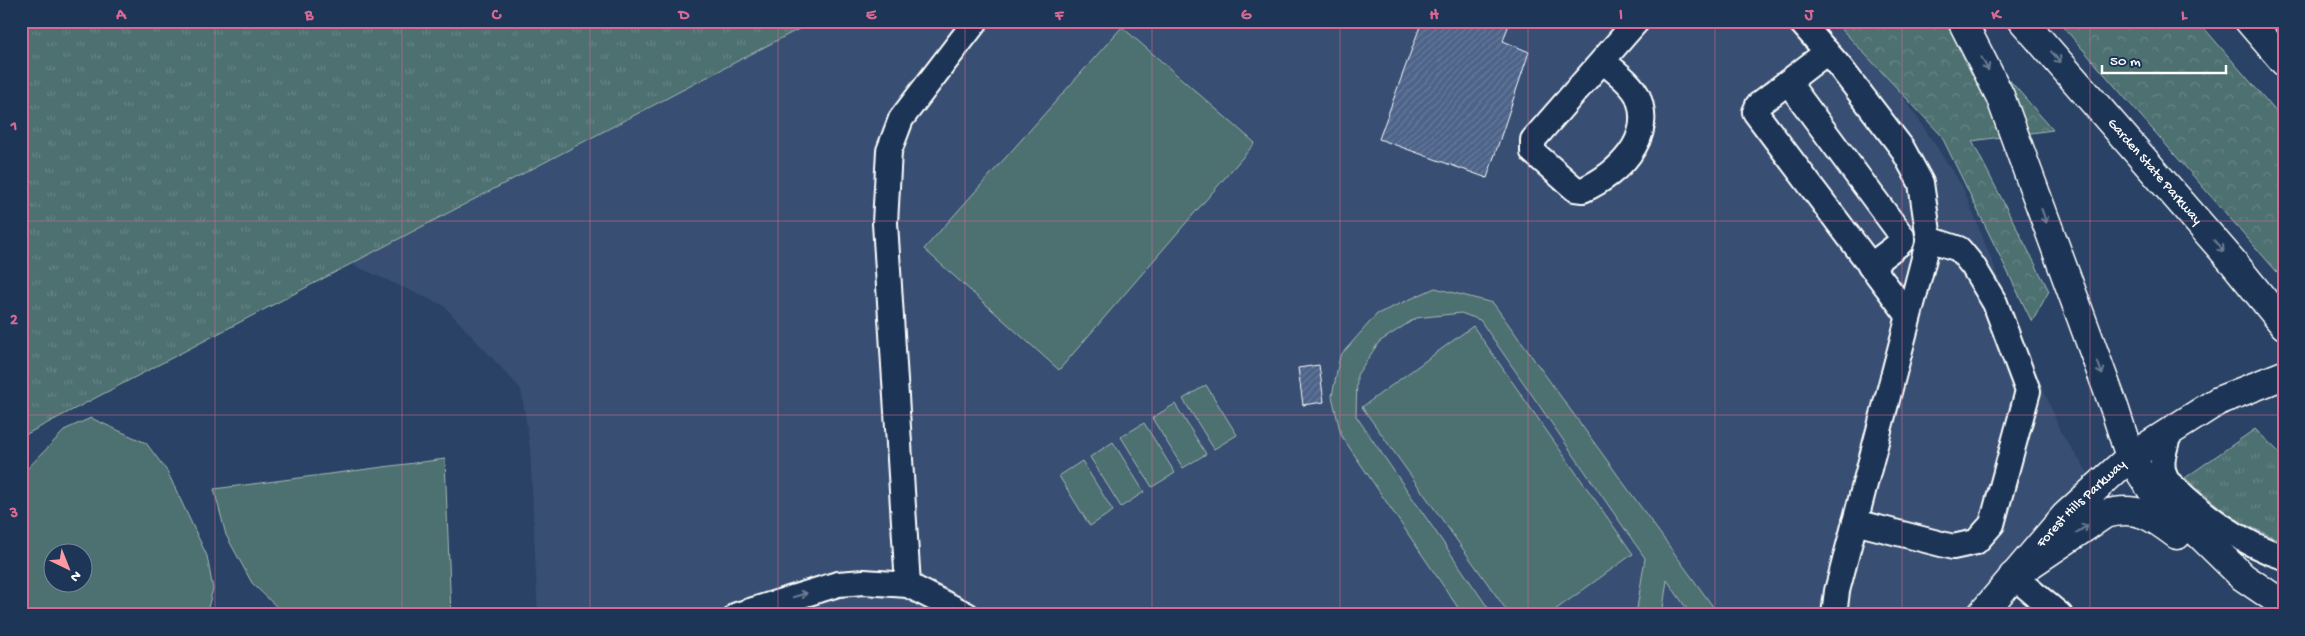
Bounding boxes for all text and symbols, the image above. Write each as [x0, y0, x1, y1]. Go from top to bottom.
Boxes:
text: A [115, 7, 127, 26]
text: B [304, 7, 314, 26]
text: C [491, 7, 502, 26]
text: D [677, 7, 690, 26]
text: E [866, 7, 877, 26]
text: F [1054, 7, 1065, 26]
text: G [1241, 7, 1252, 26]
text: H [1429, 7, 1439, 26]
text: I [1619, 7, 1623, 26]
text: J [1804, 7, 1815, 26]
text: K [1991, 7, 2003, 26]
text: L [2181, 7, 2188, 26]
scale bar [2102, 42, 2226, 74]
one-way arrow [2050, 51, 2062, 64]
text: 50 m [2110, 53, 2141, 71]
one-way arrow [1980, 57, 1990, 72]
street label: Garden State Parkway [2103, 115, 2205, 229]
text: 1 [10, 118, 17, 137]
one-way arrow [2040, 208, 2049, 223]
one-way arrow [2214, 240, 2225, 253]
text: 2 [10, 312, 18, 331]
one-way arrow [2096, 360, 2105, 376]
street label: Forest Hills Parkway [2032, 456, 2130, 552]
text: 3 [9, 505, 18, 524]
one-way arrow [2075, 524, 2089, 534]
north arrow [42, 544, 92, 594]
text: N [66, 566, 84, 585]
one-way arrow [792, 590, 808, 599]

